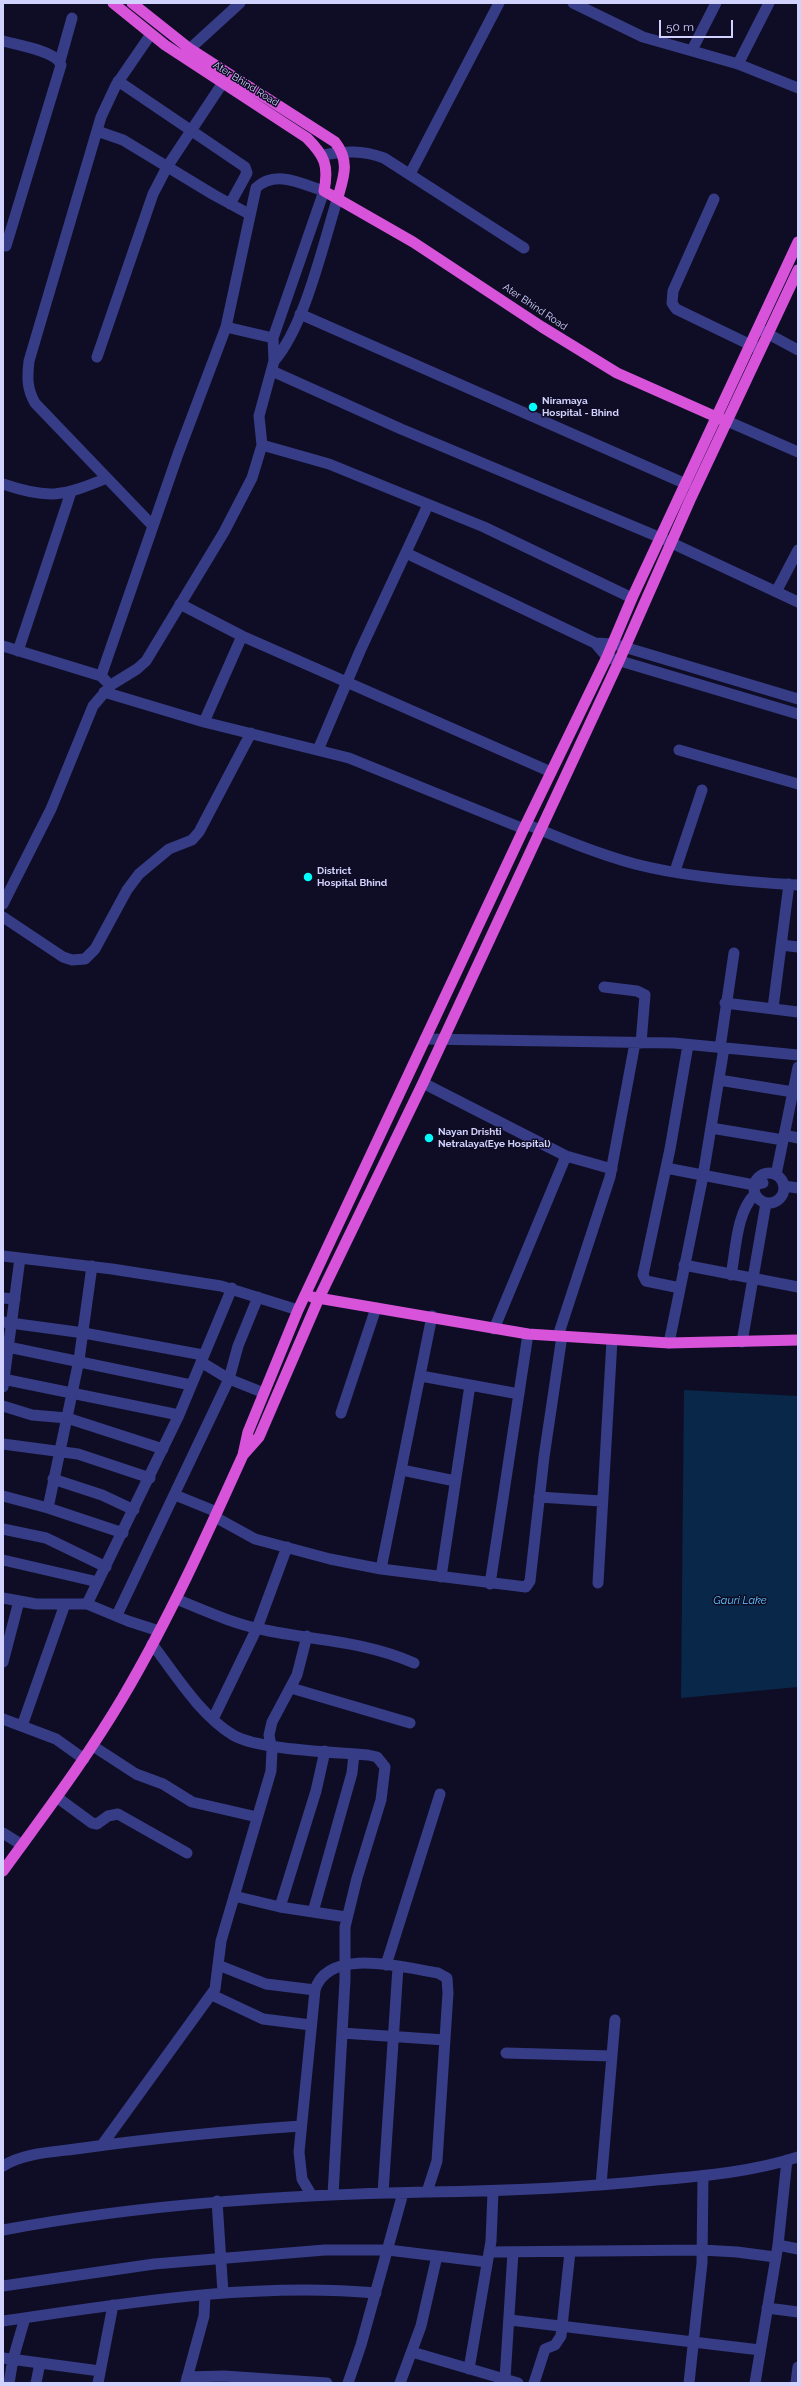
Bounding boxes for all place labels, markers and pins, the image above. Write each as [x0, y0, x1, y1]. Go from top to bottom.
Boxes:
place label: Niramaya Hospital - Bhind [542, 395, 619, 418]
marker: Niramaya Hospital - Bhind [527, 401, 539, 413]
place label: District Hospital Bhind [317, 865, 387, 888]
marker: District Hospital Bhind [302, 871, 314, 883]
place label: Nayan Drishti Netralaya(Eye Hospital) [438, 1126, 551, 1150]
marker: Nayan Drishti Netralaya(Eye Hospital) [423, 1132, 435, 1144]

